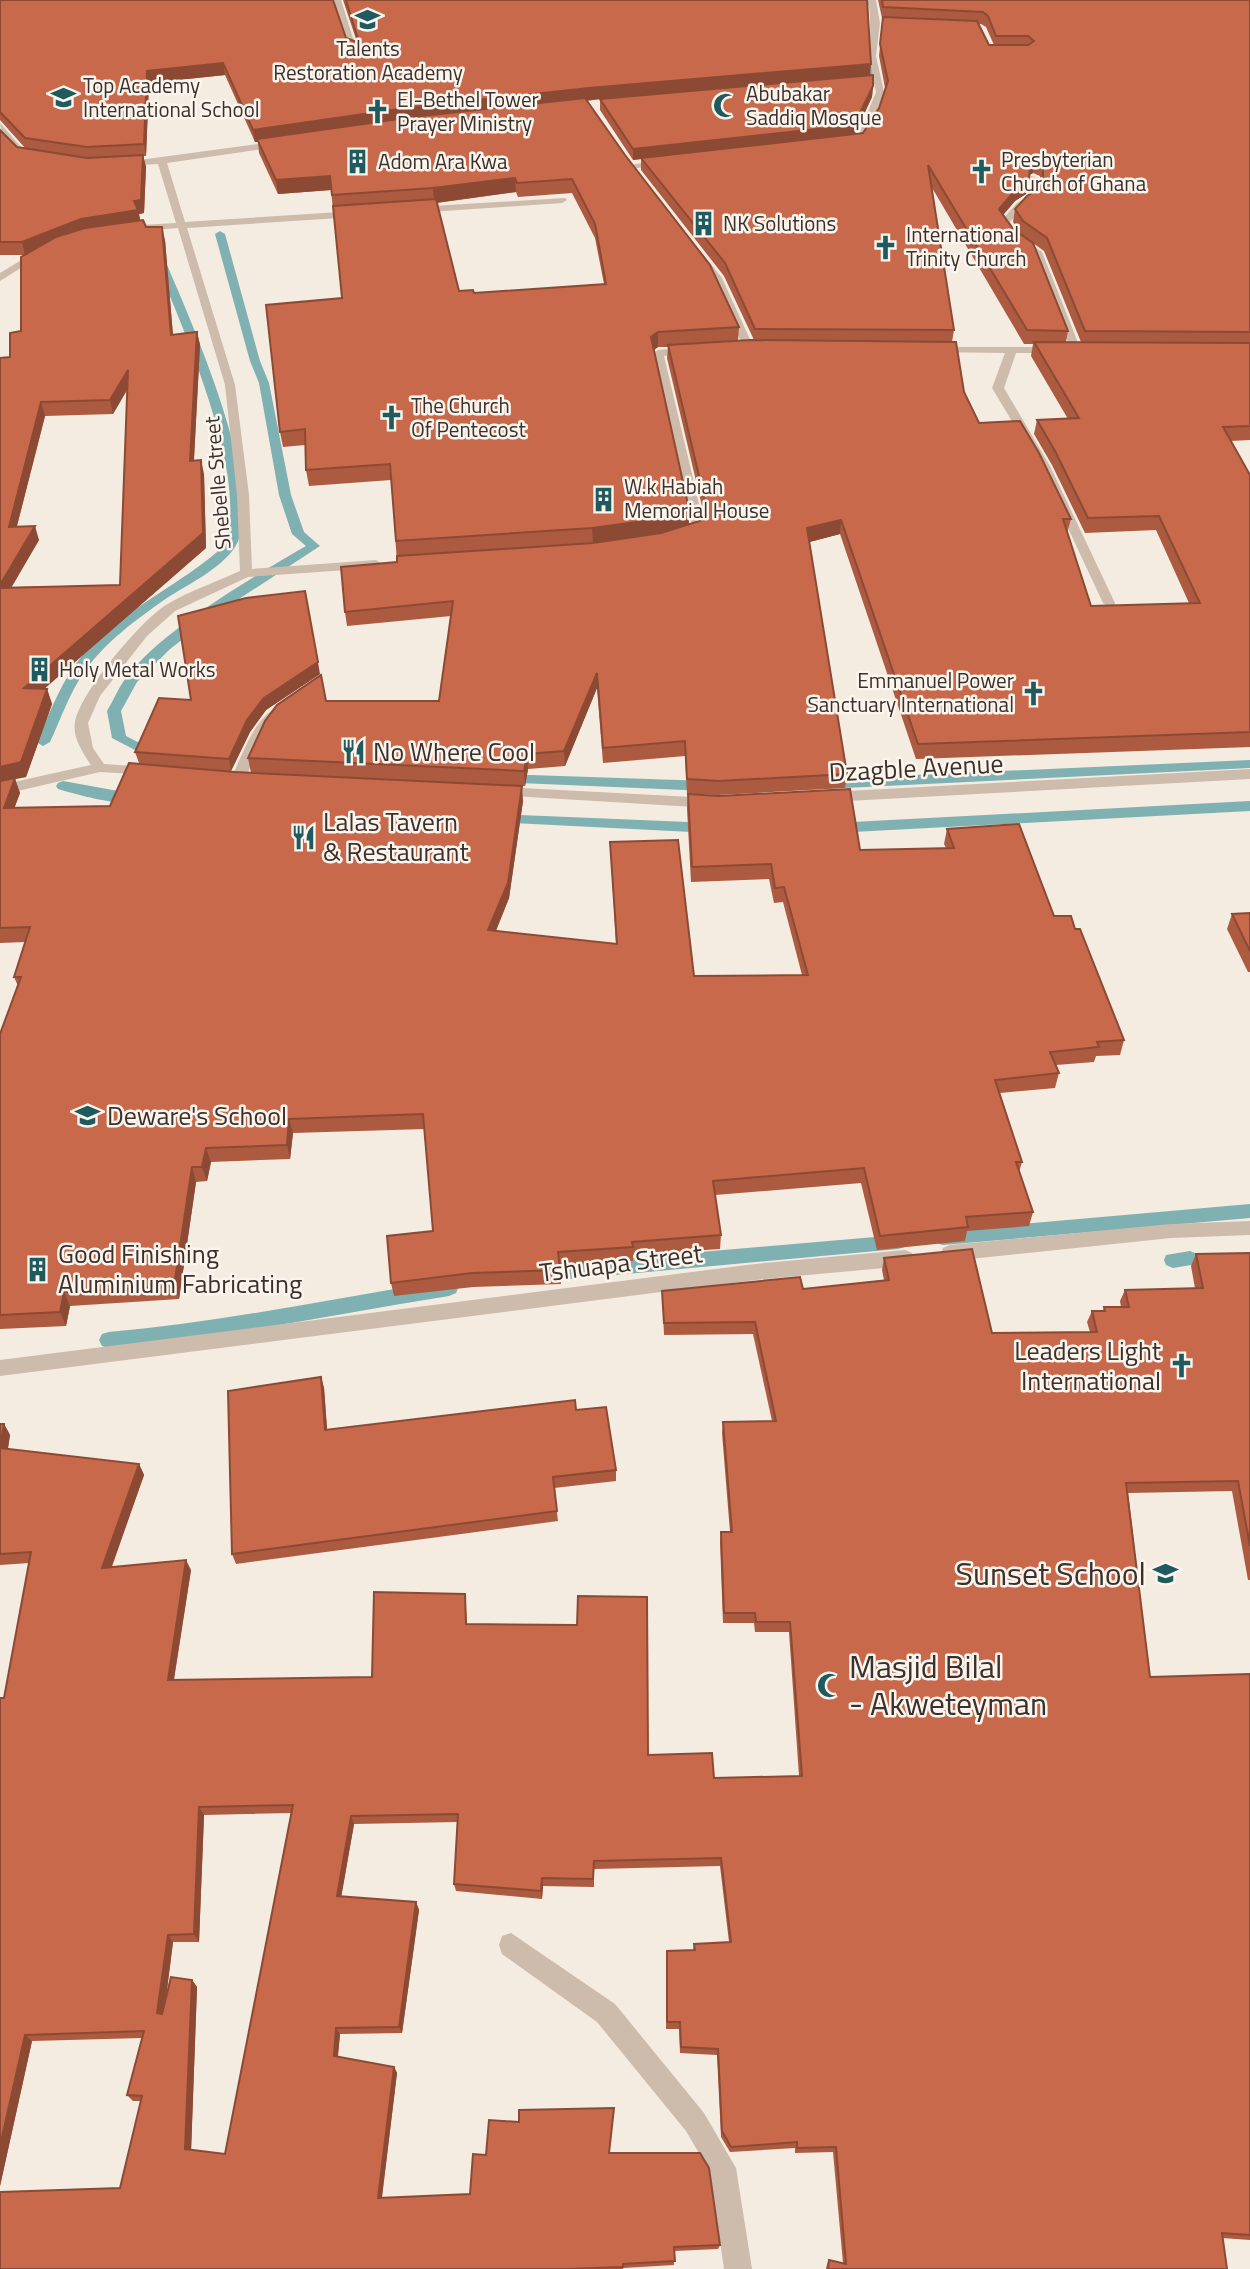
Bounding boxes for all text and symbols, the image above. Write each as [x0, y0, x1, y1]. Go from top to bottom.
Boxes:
school or university icon: Talents Restoration Academy [354, 6, 382, 34]
place label: Talents Restoration Academy [273, 32, 463, 88]
place label: Top Academy International School [83, 69, 260, 125]
place label: Abubakar Saddiq Mosque [746, 77, 882, 133]
place label: El-Bethel Tower Prayer Ministry [397, 83, 539, 139]
school or university icon: Top Academy International School [49, 84, 77, 112]
mosque icon: Abubakar Saddiq Mosque [712, 92, 740, 120]
church icon: El-Bethel Tower Prayer Ministry [363, 98, 391, 126]
place label: Presbyterian Church of Ghana [1001, 143, 1147, 199]
place label: Adom Ara Kwa [378, 145, 508, 177]
building icon: Adom Ara Kwa [344, 148, 372, 176]
church icon: Presbyterian Church of Ghana [967, 158, 995, 186]
place label: NK Solutions [723, 207, 836, 239]
building icon: NK Solutions [689, 210, 717, 238]
place label: International Trinity Church [906, 218, 1026, 274]
church icon: International Trinity Church [872, 233, 900, 261]
place label: The Church Of Pentecost [411, 389, 526, 445]
church icon: The Church Of Pentecost [377, 404, 405, 432]
street label: Shebelle Street [195, 414, 239, 551]
place label: W.k Habiah Memorial House [624, 470, 769, 526]
building icon: W.k Habiah Memorial House [590, 485, 618, 513]
place label: Holy Metal Works [59, 653, 216, 685]
building icon: Holy Metal Works [25, 656, 53, 684]
place label: Emmanuel Power Sanctuary International [807, 664, 1014, 720]
church icon: Emmanuel Power Sanctuary International [1020, 679, 1048, 707]
place label: No Where Cool [373, 732, 535, 771]
restaurant icon: No Where Cool [339, 738, 367, 766]
street label: Dzagble Avenue [828, 743, 1004, 792]
place label: Lalas Tavern & Restaurant [323, 802, 469, 871]
restaurant icon: Lalas Tavern & Restaurant [289, 823, 317, 851]
place label: Deware's School [107, 1096, 287, 1135]
school or university icon: Deware's School [73, 1102, 101, 1130]
street label: Tshuapa Street [537, 1233, 705, 1292]
place label: Good Finishing Aluminium Fabricating [58, 1234, 302, 1303]
building icon: Good Finishing Aluminium Fabricating [24, 1255, 52, 1283]
place label: Leaders Light International [1014, 1331, 1161, 1400]
church icon: Leaders Light International [1167, 1352, 1195, 1380]
place label: Sunset School [956, 1549, 1146, 1597]
school or university icon: Sunset School [1152, 1560, 1180, 1588]
place label: Masjid Bilal - Akweteyman [849, 1642, 1047, 1727]
mosque icon: Masjid Bilal - Akweteyman [815, 1671, 843, 1699]

